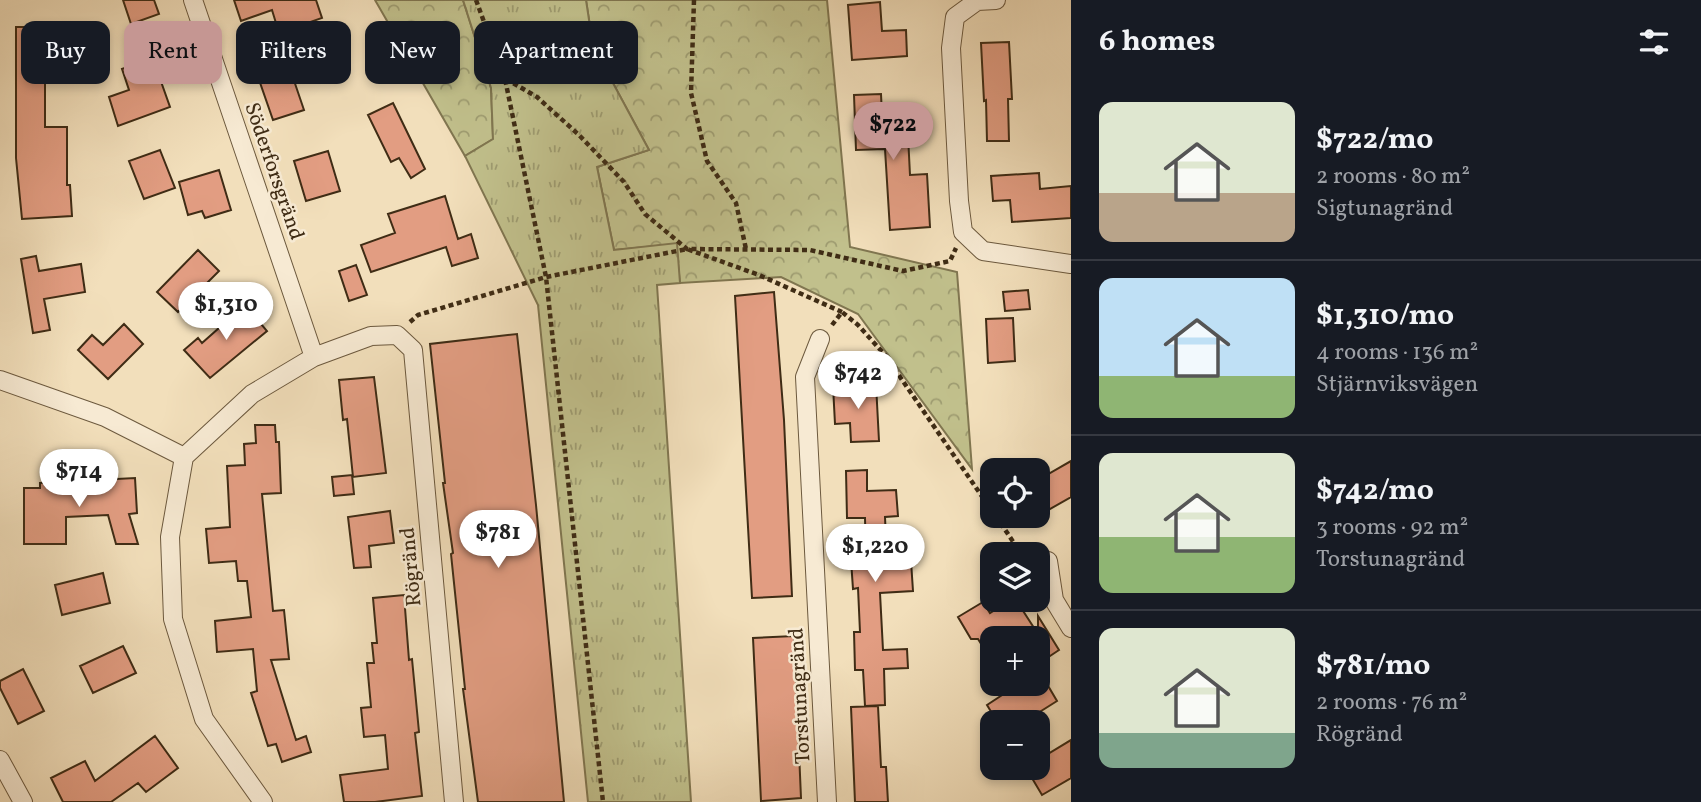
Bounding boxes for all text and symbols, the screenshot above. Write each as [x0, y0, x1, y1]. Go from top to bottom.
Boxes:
chip: Buy [21, 21, 110, 84]
chip: Rent [124, 21, 222, 84]
chip: Filters [236, 21, 351, 84]
chip: New [365, 21, 460, 84]
chip: Apartment [474, 21, 638, 84]
text: 6 homes [1099, 21, 1215, 63]
icon: filters [1635, 23, 1673, 61]
street label: Söderforsgränd [236, 99, 311, 244]
pin: $722 [852, 102, 934, 162]
text: $722 [869, 109, 917, 141]
text: $722/mo [1316, 119, 1433, 161]
icon: home [1155, 130, 1239, 214]
text: 2 rooms · 80 m² [1316, 161, 1470, 193]
text: Sigtunagränd [1316, 193, 1453, 225]
pin: $1,310 [169, 282, 283, 342]
text: $1,310 [194, 289, 258, 321]
text: $1,310/mo [1316, 295, 1454, 337]
icon: home [1155, 306, 1239, 390]
text: 4 rooms · 136 m² [1316, 337, 1478, 369]
pin: $742 [817, 352, 899, 411]
text: $742 [834, 358, 882, 390]
text: Stjärnviksvägen [1316, 369, 1478, 401]
pin: $714 [38, 449, 120, 509]
text: $714 [55, 456, 103, 488]
map controls [980, 458, 1050, 780]
button: locate [980, 458, 1050, 528]
text: $742/mo [1316, 470, 1434, 512]
icon: home [1155, 481, 1239, 565]
pin: $781 [457, 510, 539, 570]
text: 3 rooms · 92 m² [1316, 512, 1468, 544]
text: $781 [475, 517, 521, 549]
pin: $1,220 [818, 524, 932, 584]
street label: Rögränd [394, 526, 429, 608]
text: $1,220 [842, 531, 908, 563]
button: layers [980, 542, 1050, 612]
text: Torstunagränd [1316, 544, 1465, 576]
button: + [980, 626, 1050, 696]
street label: Torstunagränd [782, 627, 819, 765]
text: $781/mo [1316, 645, 1430, 687]
icon: home [1155, 656, 1239, 740]
text: 2 rooms · 76 m² [1316, 687, 1467, 719]
button: − [980, 710, 1050, 780]
text: Rögränd [1316, 719, 1403, 751]

